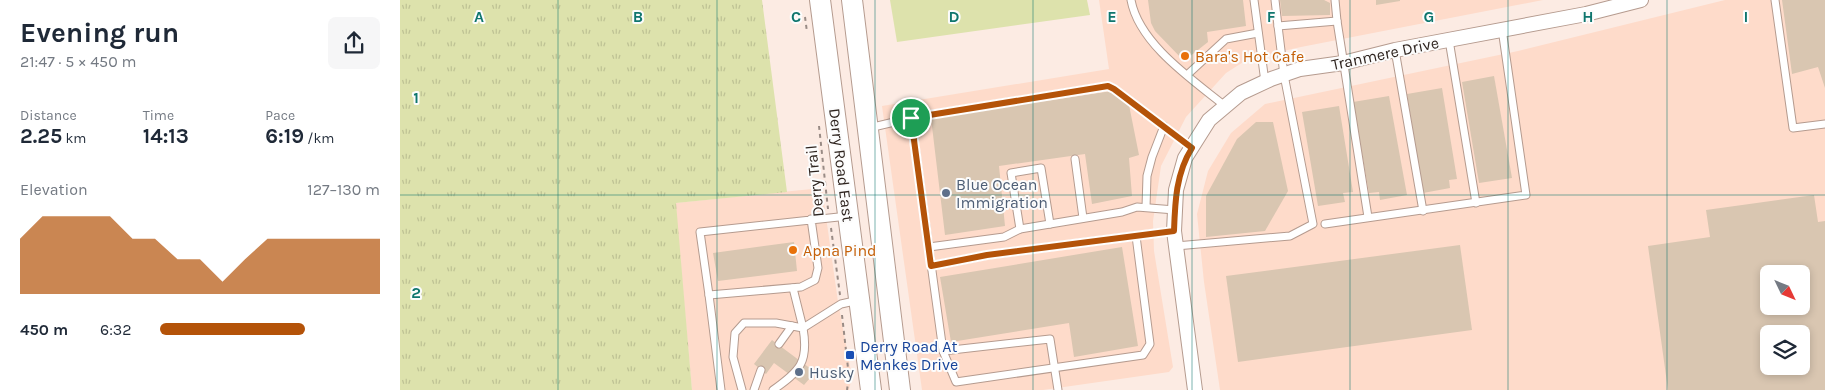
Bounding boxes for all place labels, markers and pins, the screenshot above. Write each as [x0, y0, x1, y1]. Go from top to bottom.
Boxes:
place label: Bara's Hot Cafe [1195, 47, 1304, 66]
marker: Bara's Hot Cafe [1179, 50, 1191, 62]
pin [890, 97, 932, 139]
place label: Blue Ocean Immigration [956, 175, 1048, 212]
marker: Blue Ocean Immigration [940, 187, 952, 199]
place label: Apna Pind [803, 241, 877, 260]
marker: Apna Pind [787, 244, 799, 256]
place label: Derry Road At Menkes Drive [860, 337, 958, 374]
marker: Derry Road At Menkes Drive [844, 349, 856, 361]
place label: Husky [809, 363, 855, 382]
marker: Husky [793, 366, 805, 378]

